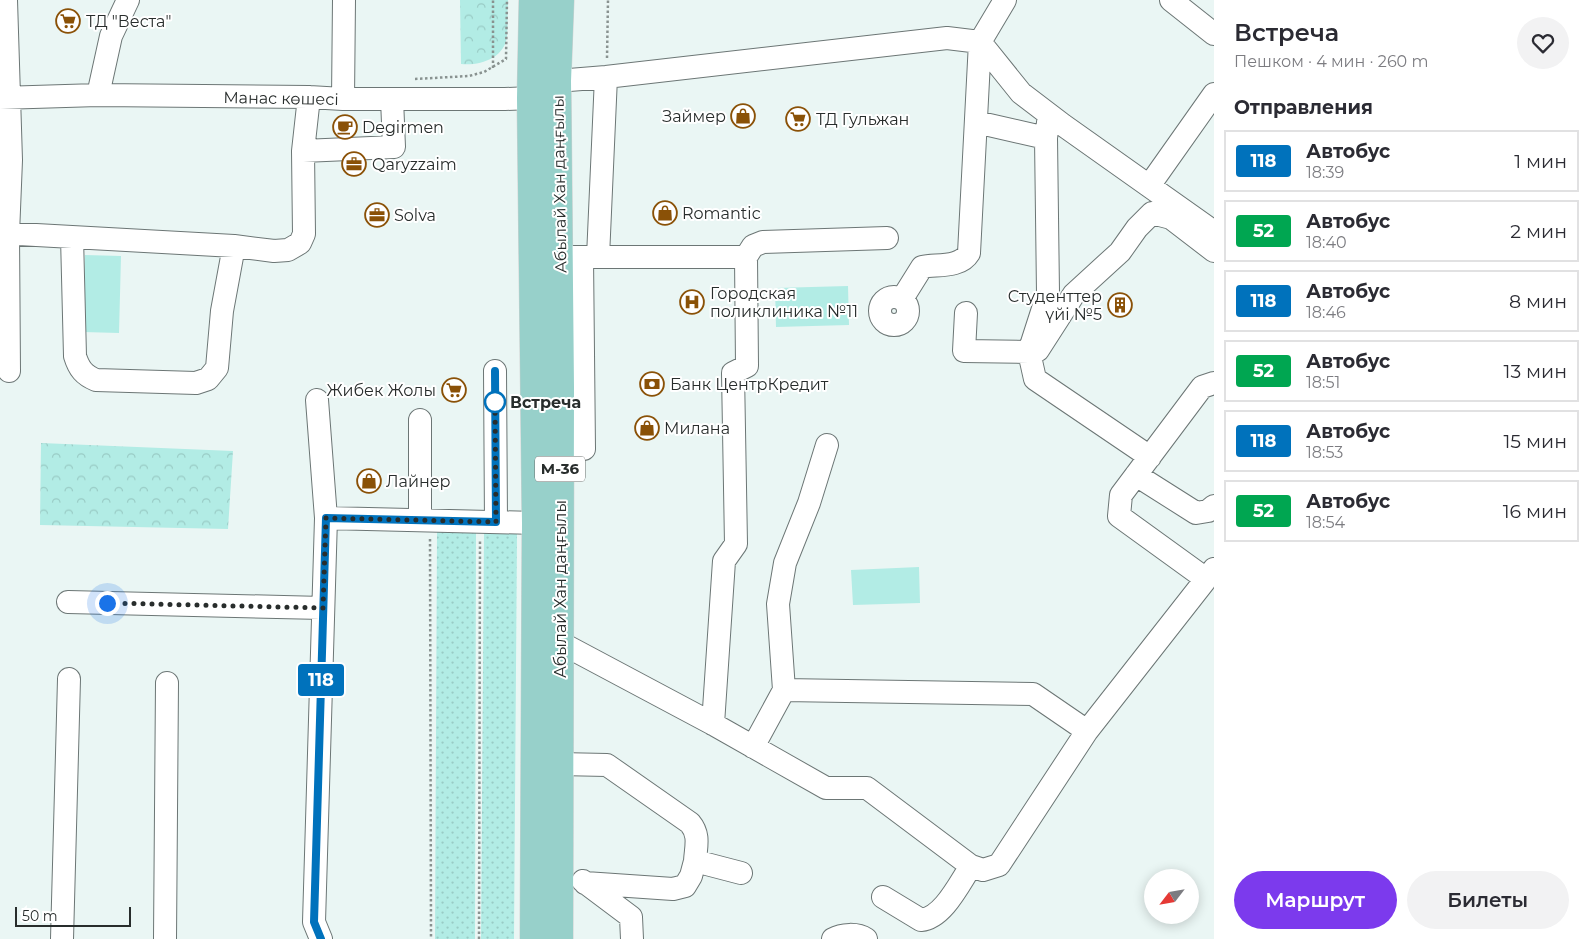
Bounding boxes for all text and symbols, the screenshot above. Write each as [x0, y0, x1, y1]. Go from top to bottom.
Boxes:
supermarket icon: ТД "Веста" [55, 8, 81, 34]
place label: ТД "Веста" [86, 12, 171, 31]
button: heart [1517, 17, 1569, 69]
text: Встреча [1234, 18, 1339, 47]
text: Пешком · 4 мин · 260 m [1234, 52, 1428, 71]
street label: Манас көшесі [223, 88, 339, 109]
street label: Абылай Хан даңғылы [548, 95, 571, 273]
text: Отправления [1234, 96, 1373, 119]
shop icon: Займер [730, 103, 756, 129]
supermarket icon: ТД Гульжан [785, 106, 811, 132]
place label: Займер [662, 107, 726, 126]
place label: ТД Гульжан [816, 110, 909, 129]
cafe icon: Degirmen [332, 114, 358, 140]
place label: Degirmen [362, 118, 444, 137]
text: Автобус [1306, 140, 1390, 163]
text: 118 [1251, 150, 1277, 172]
text: 1 мин [1514, 150, 1567, 173]
office icon: Qaryzzaim [341, 151, 367, 177]
place label: Qaryzzaim [372, 155, 457, 174]
text: 18:39 [1306, 163, 1344, 182]
shop icon: Romantic [652, 200, 678, 226]
office icon: Solva [364, 202, 390, 228]
place label: Romantic [682, 204, 761, 223]
place label: Solva [394, 206, 436, 225]
text: Автобус [1306, 210, 1390, 233]
text: 52 [1253, 220, 1274, 242]
text: 2 мин [1510, 220, 1567, 243]
text: 18:40 [1306, 233, 1347, 252]
text: Автобус [1306, 280, 1390, 303]
place label: Городская поликлиника №11 [710, 284, 858, 321]
place label: Студенттер үйі №5 [1008, 287, 1102, 324]
hospital icon: Городская поликлиника №11 [679, 289, 705, 315]
text: 118 [1251, 290, 1277, 312]
text: 8 мин [1509, 290, 1567, 313]
building icon: Студенттер үйі №5 [1107, 292, 1133, 318]
text: 18:46 [1306, 303, 1346, 322]
text: Автобус [1306, 350, 1390, 373]
text: 52 [1253, 360, 1274, 382]
text: 13 мин [1504, 360, 1567, 383]
bank icon: Банк ЦентрКредит [639, 371, 665, 397]
text: 18:51 [1306, 373, 1340, 392]
place label: Банк ЦентрКредит [670, 375, 829, 394]
supermarket icon: Жибек Жолы [441, 377, 467, 403]
place label: Жибек Жолы [327, 381, 436, 400]
marker: Встреча [484, 391, 506, 413]
place label: Встреча [510, 393, 581, 412]
shop icon: Милана [634, 415, 660, 441]
place label: Милана [664, 419, 730, 438]
text: Автобус [1306, 420, 1390, 443]
text: 118 [1251, 430, 1277, 452]
text: 15 мин [1504, 430, 1567, 453]
text: 18:53 [1306, 443, 1343, 462]
road number: M-36 [535, 456, 585, 482]
shop icon: Лайнер [356, 468, 382, 494]
place label: Лайнер [386, 472, 451, 491]
text: Автобус [1306, 490, 1390, 513]
street label: Абылай Хан даңғылы [551, 500, 570, 678]
text: 52 [1253, 500, 1274, 522]
text: 16 мин [1503, 500, 1567, 523]
text: 18:54 [1306, 513, 1345, 532]
your location [95, 591, 120, 616]
line badge: 118 [292, 664, 350, 696]
text: 118 [308, 669, 334, 691]
north arrow [1144, 869, 1199, 924]
map controls [1144, 869, 1199, 924]
button: Маршрут [1234, 871, 1397, 929]
button: Билеты [1407, 871, 1569, 929]
scale bar [15, 904, 131, 927]
text: 50 m [22, 907, 58, 925]

